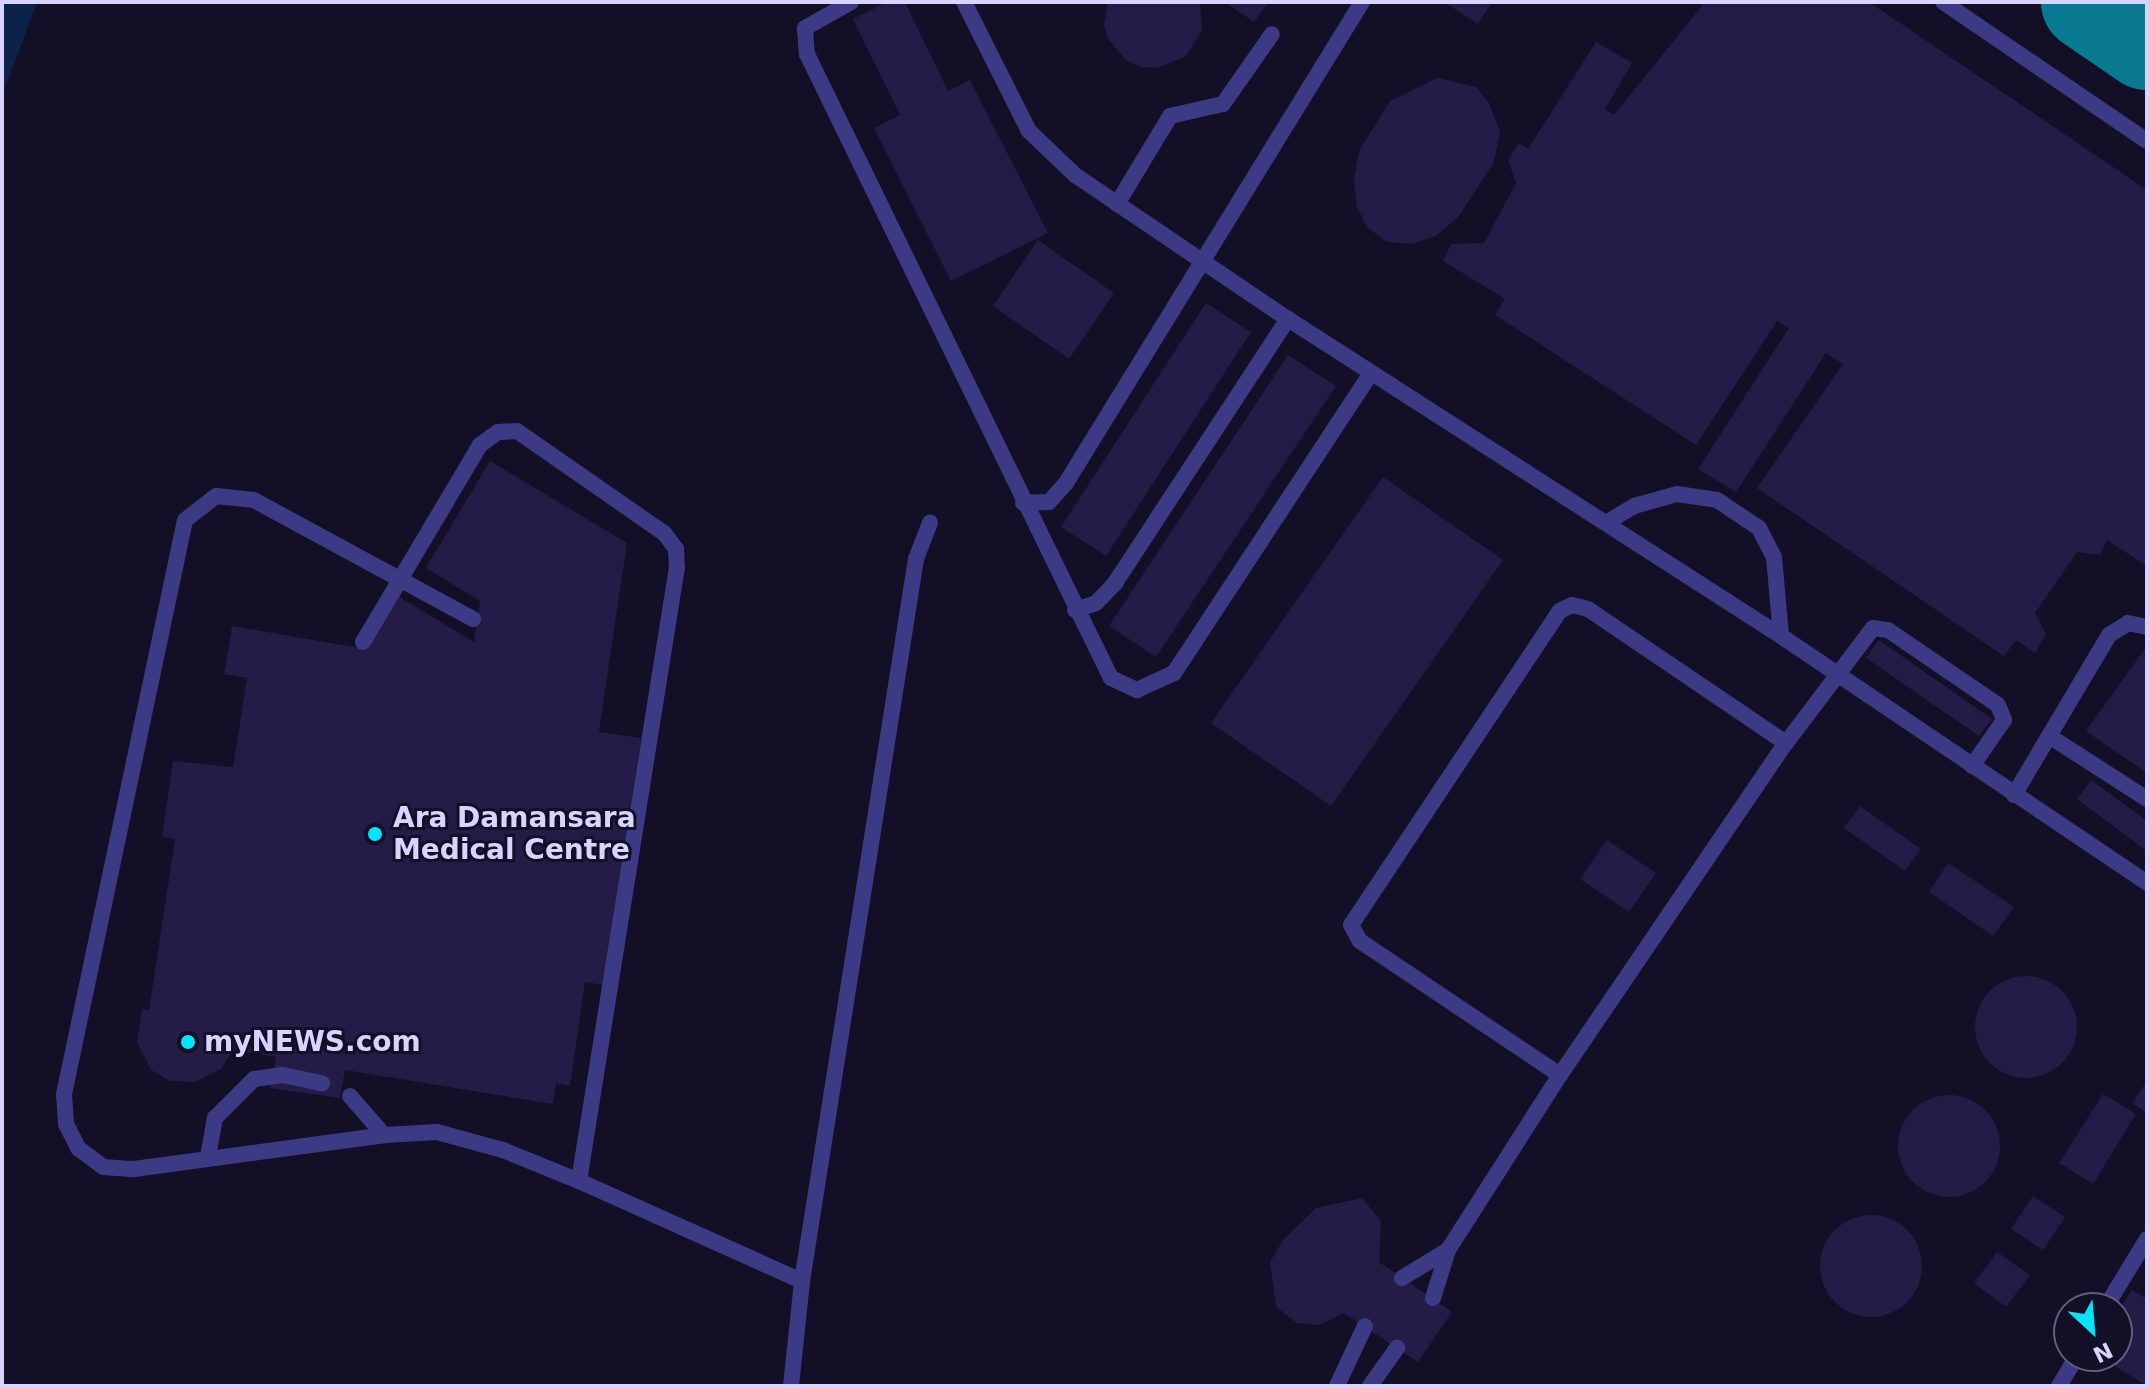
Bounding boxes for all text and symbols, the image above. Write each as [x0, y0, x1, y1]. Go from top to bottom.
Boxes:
place label: Ara Damansara Medical Centre [393, 801, 636, 867]
marker: Ara Damansara Medical Centre [364, 823, 386, 845]
place label: myNEWS.com [204, 1025, 421, 1059]
marker: myNEWS.com [179, 1033, 197, 1051]
north arrow [2053, 1292, 2133, 1372]
text: N [2089, 1337, 2117, 1367]

